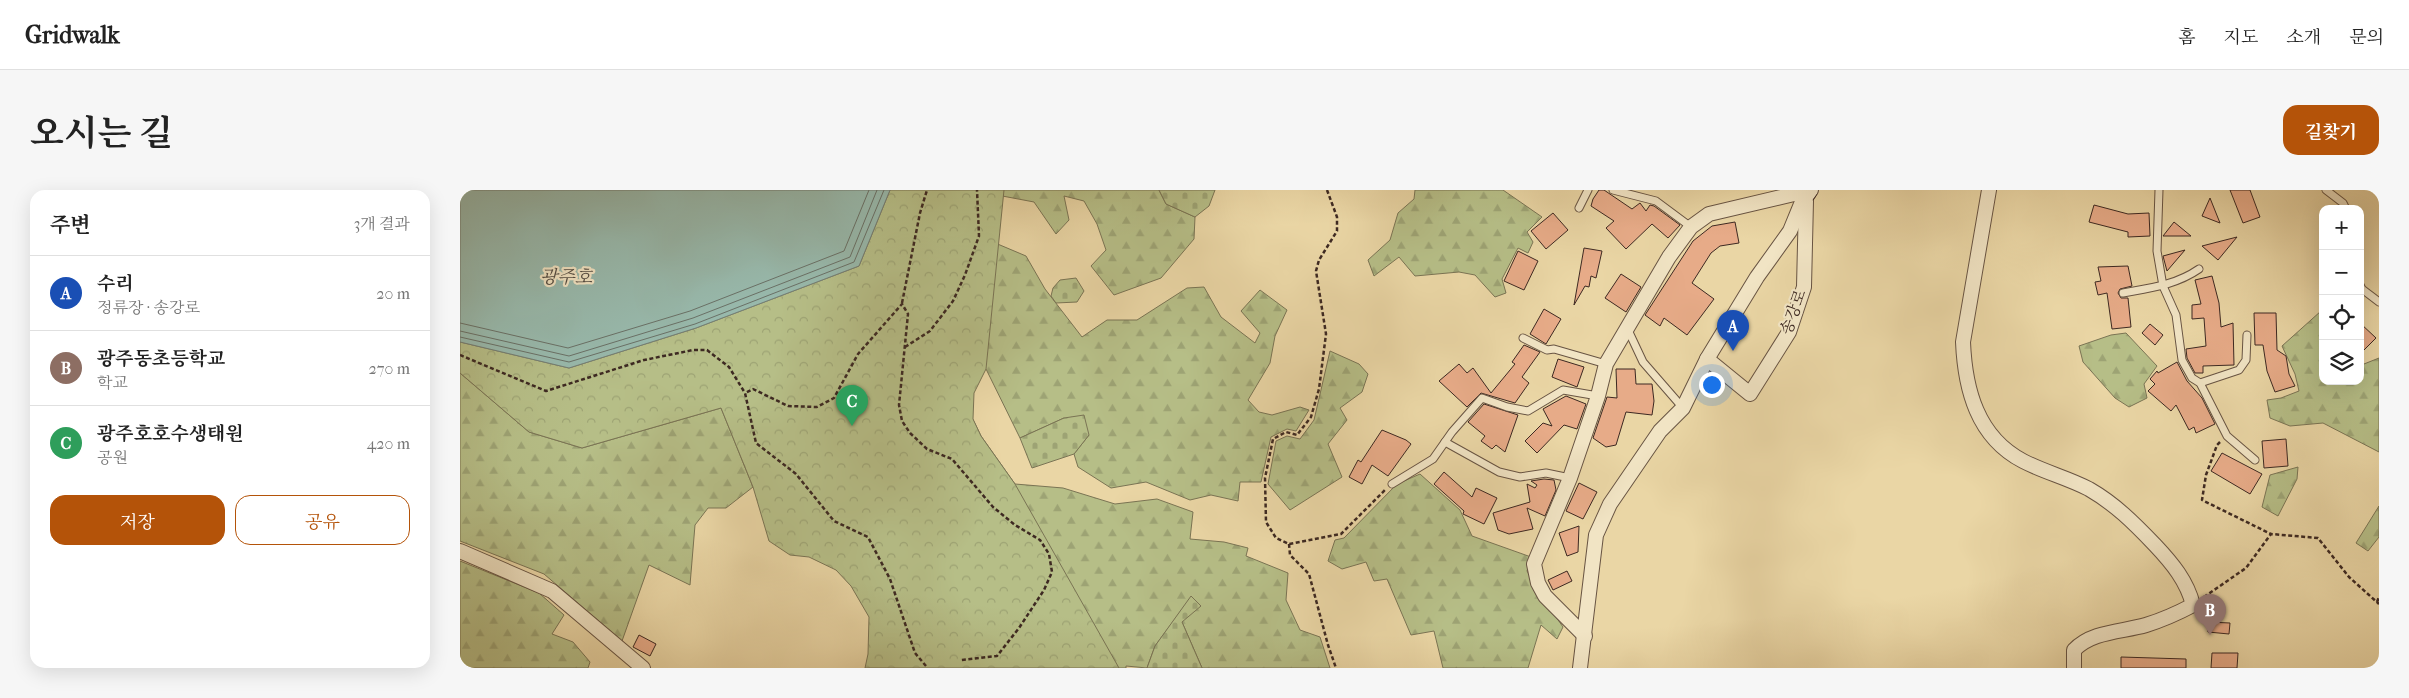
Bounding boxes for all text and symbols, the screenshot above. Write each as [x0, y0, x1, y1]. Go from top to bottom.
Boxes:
text: Gridwalk [25, 21, 120, 49]
text: 홈 [2178, 27, 2196, 48]
text: 지도 [2224, 27, 2258, 48]
text: 소개 [2286, 27, 2321, 48]
text: 문의 [2349, 27, 2384, 48]
button: 길찾기 [2283, 105, 2379, 155]
text: 오시는 길 [30, 113, 173, 154]
map controls [2319, 205, 2364, 385]
button: + [2319, 205, 2364, 250]
text: 주변 [50, 213, 91, 237]
text: 3개 결과 [354, 214, 410, 233]
button: − [2319, 250, 2364, 295]
water label: 광주호 [540, 267, 594, 288]
text: 수리 [97, 273, 134, 295]
text: A [61, 284, 71, 303]
text: 20 m [376, 284, 410, 303]
street label: 송강로 [1776, 286, 1810, 337]
button: locate [2319, 295, 2364, 340]
text: 정류장 · 송강로 [97, 298, 200, 317]
pin: A [1717, 310, 1749, 351]
button: layers [2319, 340, 2364, 385]
text: 광주동초등학교 [97, 348, 225, 370]
text: B [61, 359, 71, 378]
text: 270 m [369, 359, 410, 378]
your location [1699, 372, 1725, 398]
text: 학교 [97, 373, 128, 392]
pin: C [836, 385, 868, 426]
text: 광주호호수생태원 [97, 423, 244, 445]
text: C [61, 434, 71, 453]
text: 420 m [367, 434, 410, 453]
text: 공원 [97, 448, 128, 467]
button: 저장 [50, 495, 225, 545]
button: 공유 [235, 495, 410, 545]
pin: B [2194, 594, 2226, 635]

